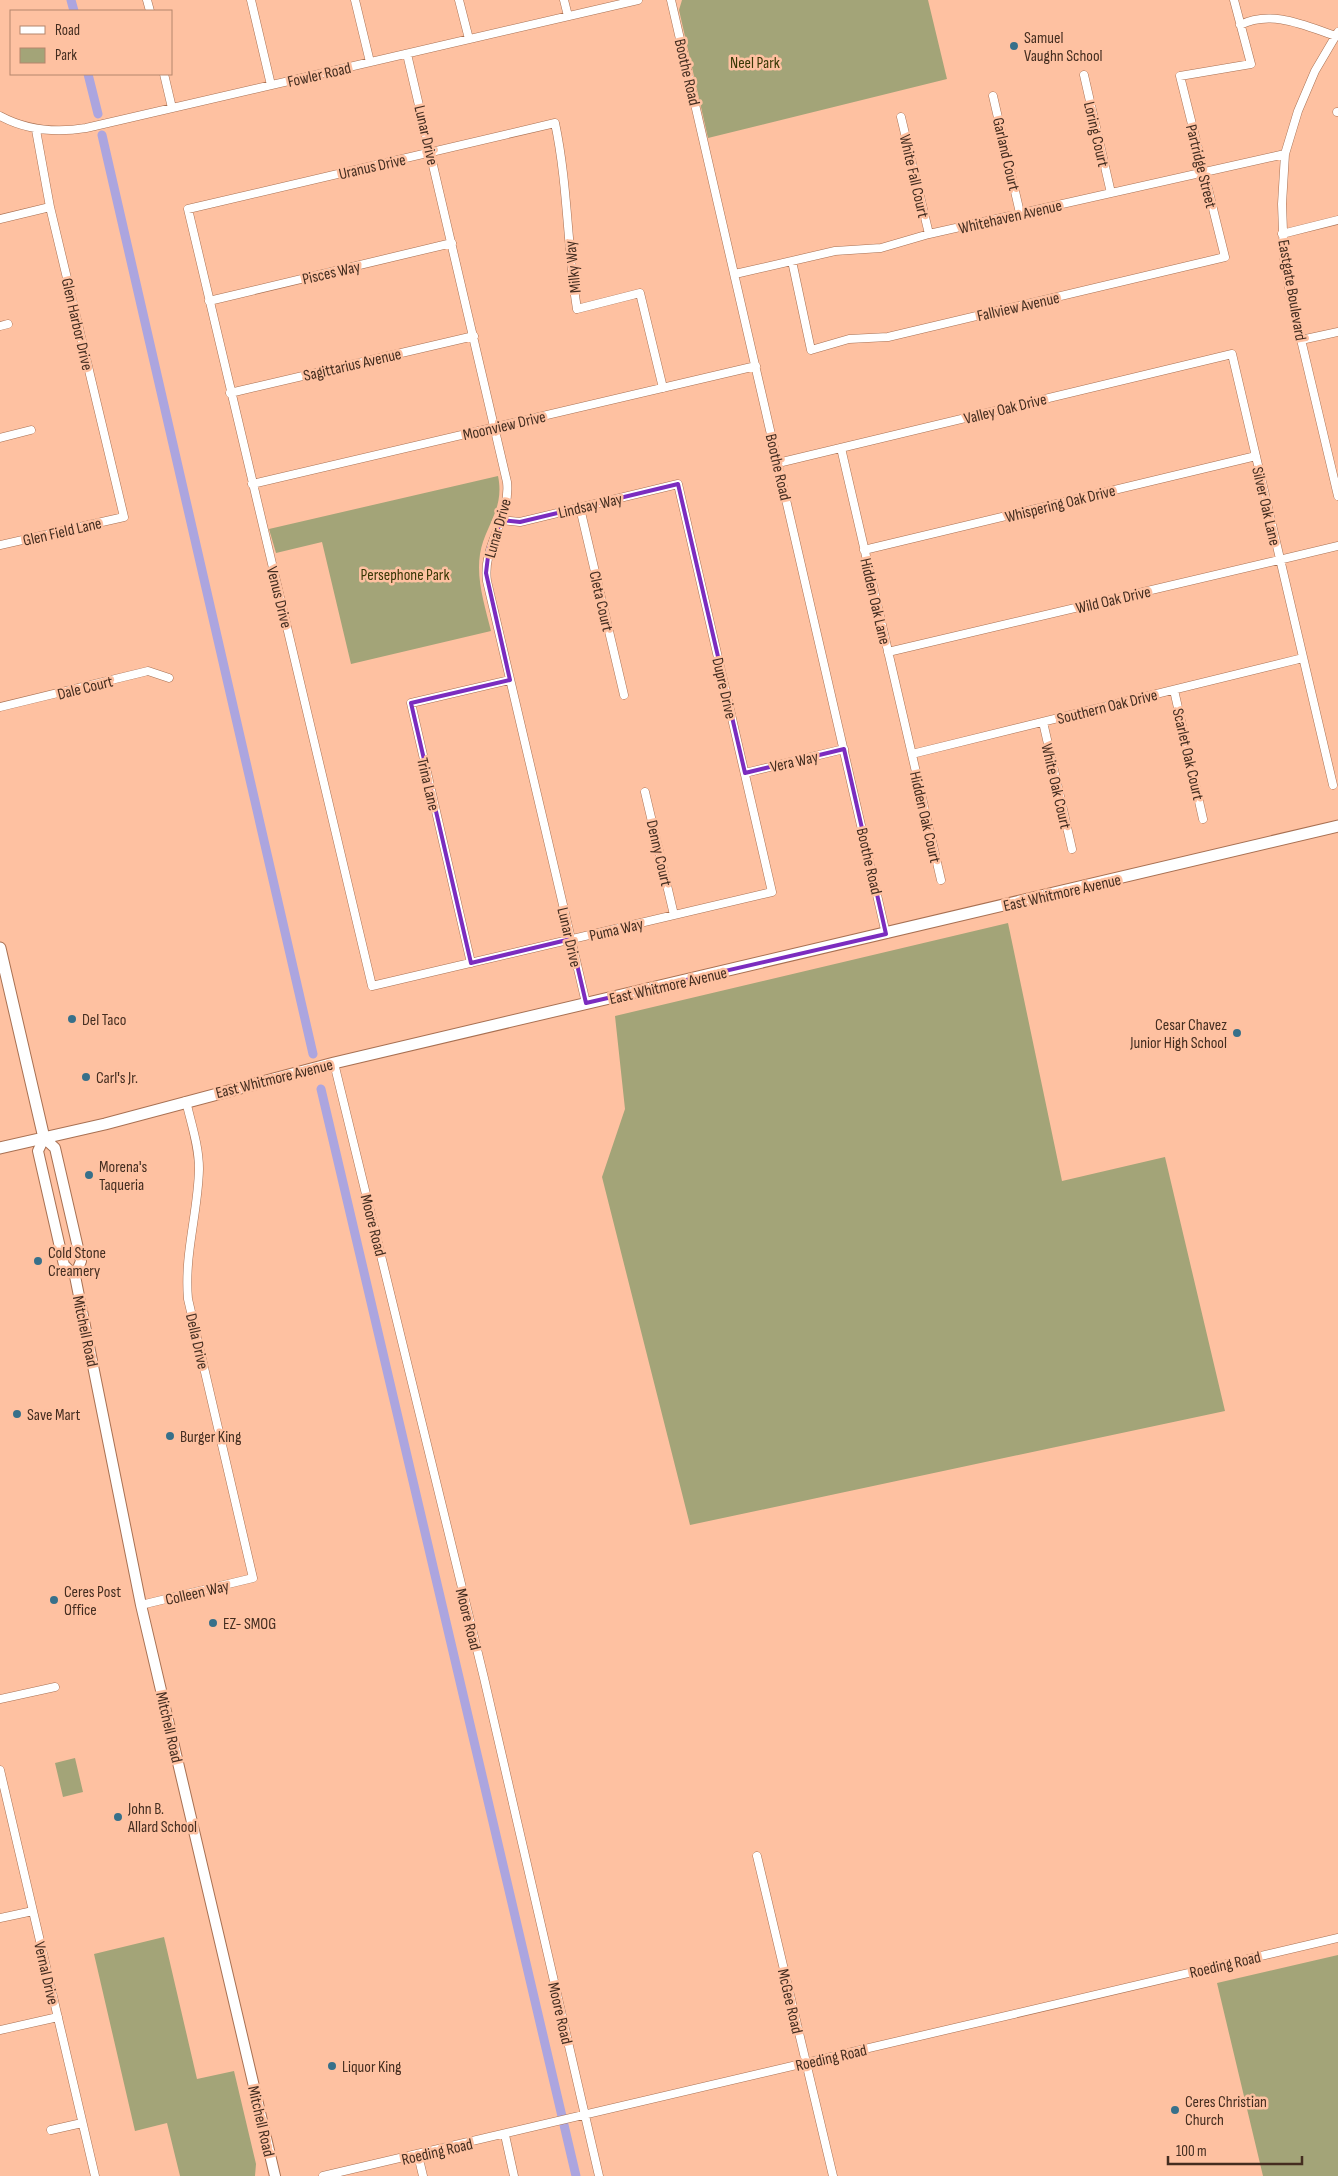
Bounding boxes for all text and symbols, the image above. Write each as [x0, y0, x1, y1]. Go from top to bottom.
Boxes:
legend [10, 10, 172, 75]
text: Road [55, 21, 80, 40]
place label: Samuel Vaughn School [1024, 29, 1103, 66]
street label: Boothe Road [670, 37, 703, 107]
marker: Samuel Vaughn School [1008, 40, 1020, 52]
text: Park [55, 46, 77, 65]
park label: Neel Park [730, 54, 780, 73]
street label: Fowler Road [286, 59, 353, 92]
street label: Loring Court [1079, 100, 1112, 169]
street label: Lunar Drive [409, 104, 442, 167]
street label: Garland Court [988, 116, 1023, 193]
street label: Partridge Street [1181, 123, 1220, 210]
street label: White Fall Court [895, 133, 932, 220]
street label: Uranus Drive [337, 151, 408, 184]
street label: Whitehaven Avenue [957, 196, 1064, 239]
street label: Eastgate Boulevard [1273, 238, 1310, 342]
street label: Milky Way [561, 240, 586, 294]
street label: Pisces Way [301, 258, 362, 289]
street label: Glen Harbor Drive [57, 276, 96, 372]
street label: Fallview Avenue [975, 289, 1061, 326]
street label: Sagittarius Avenue [302, 345, 403, 386]
street label: Valley Oak Drive [962, 390, 1049, 429]
street label: Moonview Drive [461, 408, 548, 445]
street label: Boothe Road [761, 432, 794, 502]
street label: Silver Oak Lane [1247, 465, 1284, 548]
street label: Whispering Oak Drive [1003, 482, 1117, 527]
street label: Lindsay Way [556, 490, 624, 523]
street label: Lunar Drive [481, 497, 516, 560]
street label: Glen Field Lane [21, 514, 103, 551]
street label: Hidden Oak Lane [855, 556, 894, 646]
street label: Venus Drive [262, 565, 295, 630]
park label: Persephone Park [360, 566, 450, 585]
street label: Cleta Court [584, 569, 617, 633]
street label: Wild Oak Drive [1074, 583, 1153, 618]
street label: Dupre Drive [707, 656, 740, 721]
street label: Dale Court [56, 672, 115, 705]
street label: Southern Oak Drive [1055, 686, 1160, 729]
street label: Scarlet Oak Court [1168, 707, 1207, 802]
street label: White Oak Court [1036, 742, 1075, 831]
street label: Vera Way [769, 748, 820, 777]
street label: Trina Lane [412, 756, 443, 813]
street label: Hidden Oak Court [905, 770, 944, 865]
street label: Denny Court [642, 818, 675, 888]
street label: Boothe Road [852, 826, 885, 896]
street label: East Whitmore Avenue [1002, 871, 1123, 916]
street label: Lunar Drive [552, 906, 585, 969]
street label: Puma Way [588, 915, 645, 946]
street label: East Whitmore Avenue [608, 964, 729, 1009]
place label: Del Taco [82, 1011, 126, 1030]
marker: Del Taco [66, 1013, 78, 1025]
place label: Cesar Chavez Junior High School [1129, 1016, 1227, 1053]
marker: Cesar Chavez Junior High School [1231, 1027, 1243, 1039]
street label: East Whitmore Avenue [214, 1056, 335, 1103]
place label: Carl's Jr. [96, 1069, 138, 1088]
marker: Carl's Jr. [80, 1071, 92, 1083]
place label: Morena's Taqueria [99, 1158, 147, 1195]
marker: Morena's Taqueria [83, 1169, 95, 1181]
street label: Moore Road [356, 1193, 389, 1258]
place label: Cold Stone Creamery [48, 1244, 106, 1281]
marker: Cold Stone Creamery [32, 1255, 44, 1267]
street label: Mitchell Road [68, 1294, 101, 1369]
street label: Della Drive [181, 1311, 212, 1371]
place label: Save Mart [27, 1406, 80, 1425]
marker: Save Mart [11, 1408, 23, 1420]
place label: Burger King [180, 1428, 241, 1447]
marker: Burger King [164, 1430, 176, 1442]
street label: Colleen Way [164, 1577, 231, 1610]
place label: Ceres Post Office [64, 1583, 121, 1620]
street label: Moore Road [451, 1587, 484, 1652]
marker: Ceres Post Office [48, 1594, 60, 1606]
place label: EZ- SMOG [223, 1615, 276, 1634]
marker: EZ- SMOG [207, 1617, 219, 1629]
street label: Mitchell Road [151, 1690, 186, 1765]
place label: John B. Allard School [127, 1800, 197, 1837]
marker: John B. Allard School [112, 1811, 124, 1823]
street label: Vernal Drive [29, 1940, 62, 2007]
street label: Roeding Road [1188, 1948, 1263, 1983]
street label: McGee Road [773, 1967, 806, 2036]
street label: Moore Road [543, 1981, 576, 2046]
street label: Roeding Road [794, 2041, 869, 2076]
place label: Liquor King [342, 2058, 402, 2077]
marker: Liquor King [326, 2060, 338, 2072]
street label: Mitchell Road [243, 2084, 278, 2159]
place label: Ceres Christian Church [1185, 2093, 1267, 2130]
marker: Ceres Christian Church [1169, 2104, 1181, 2116]
scale bar [1168, 2134, 1302, 2166]
street label: Roeding Road [400, 2135, 475, 2170]
text: 100 m [1176, 2142, 1207, 2161]

